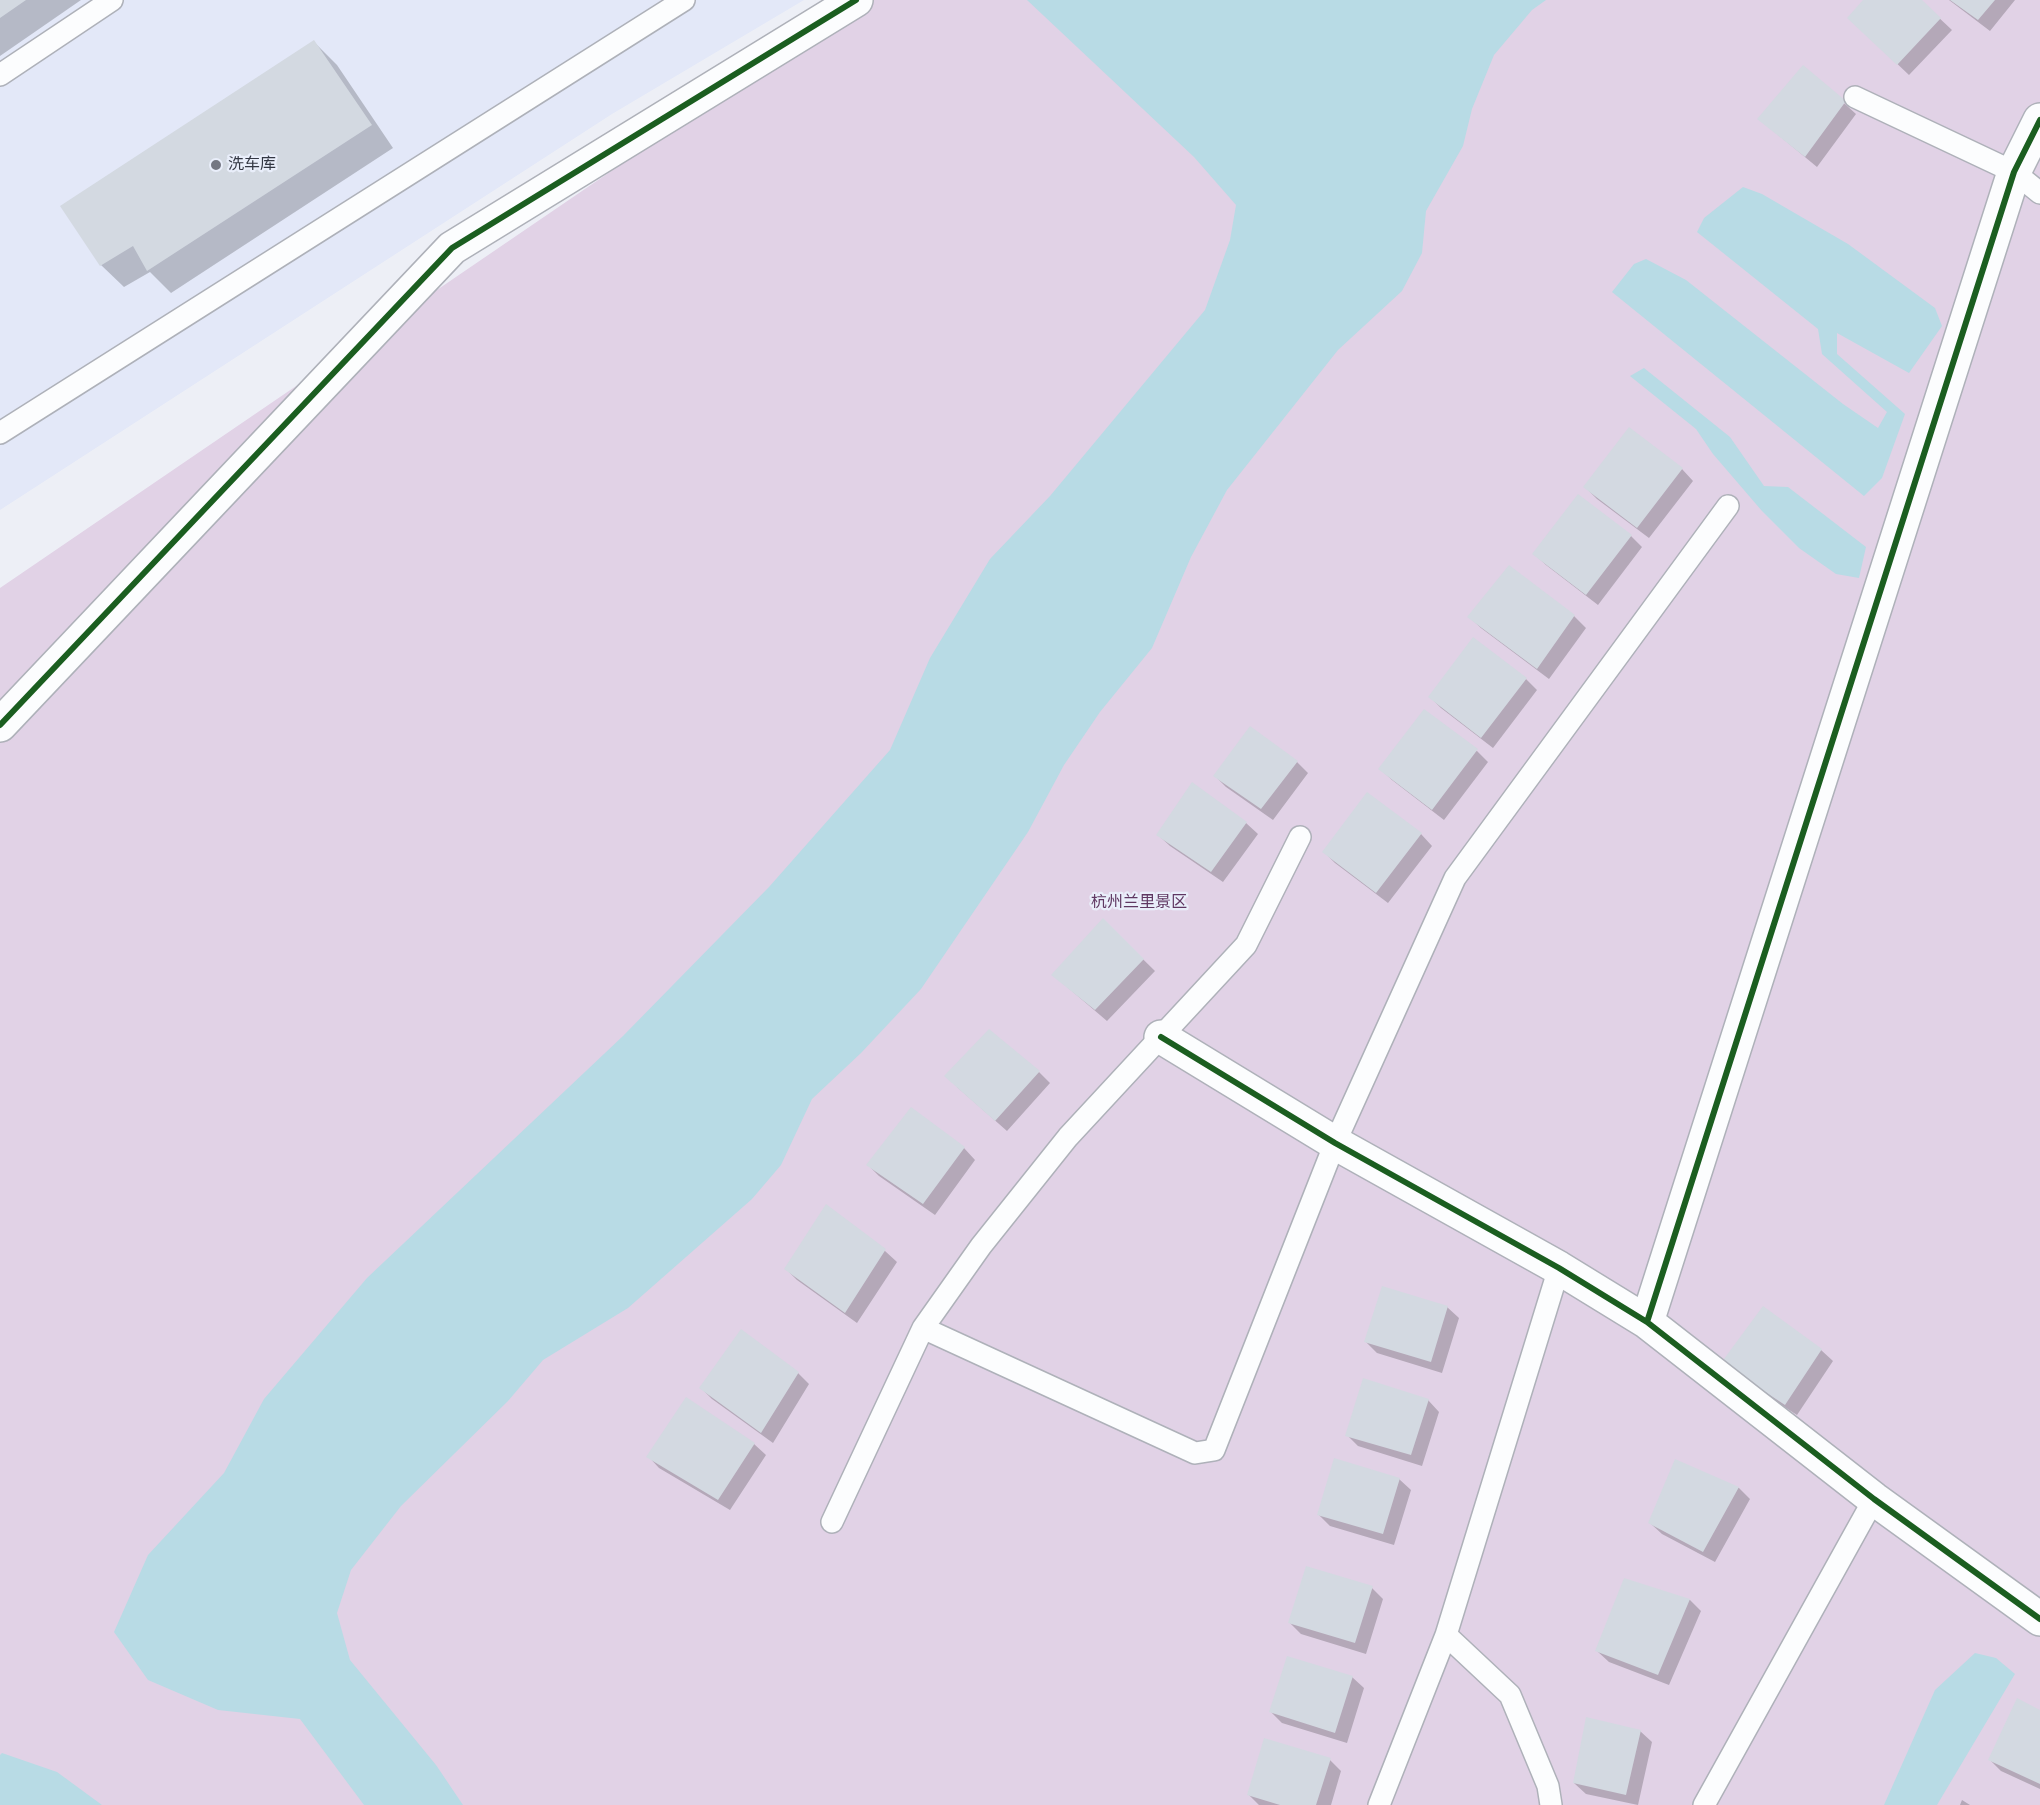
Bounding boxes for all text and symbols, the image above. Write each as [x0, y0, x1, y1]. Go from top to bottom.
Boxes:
place label: 洗车库 [228, 155, 276, 175]
marker: 洗车库 [209, 158, 223, 172]
park label: 杭州兰里景区 [1091, 893, 1187, 913]

